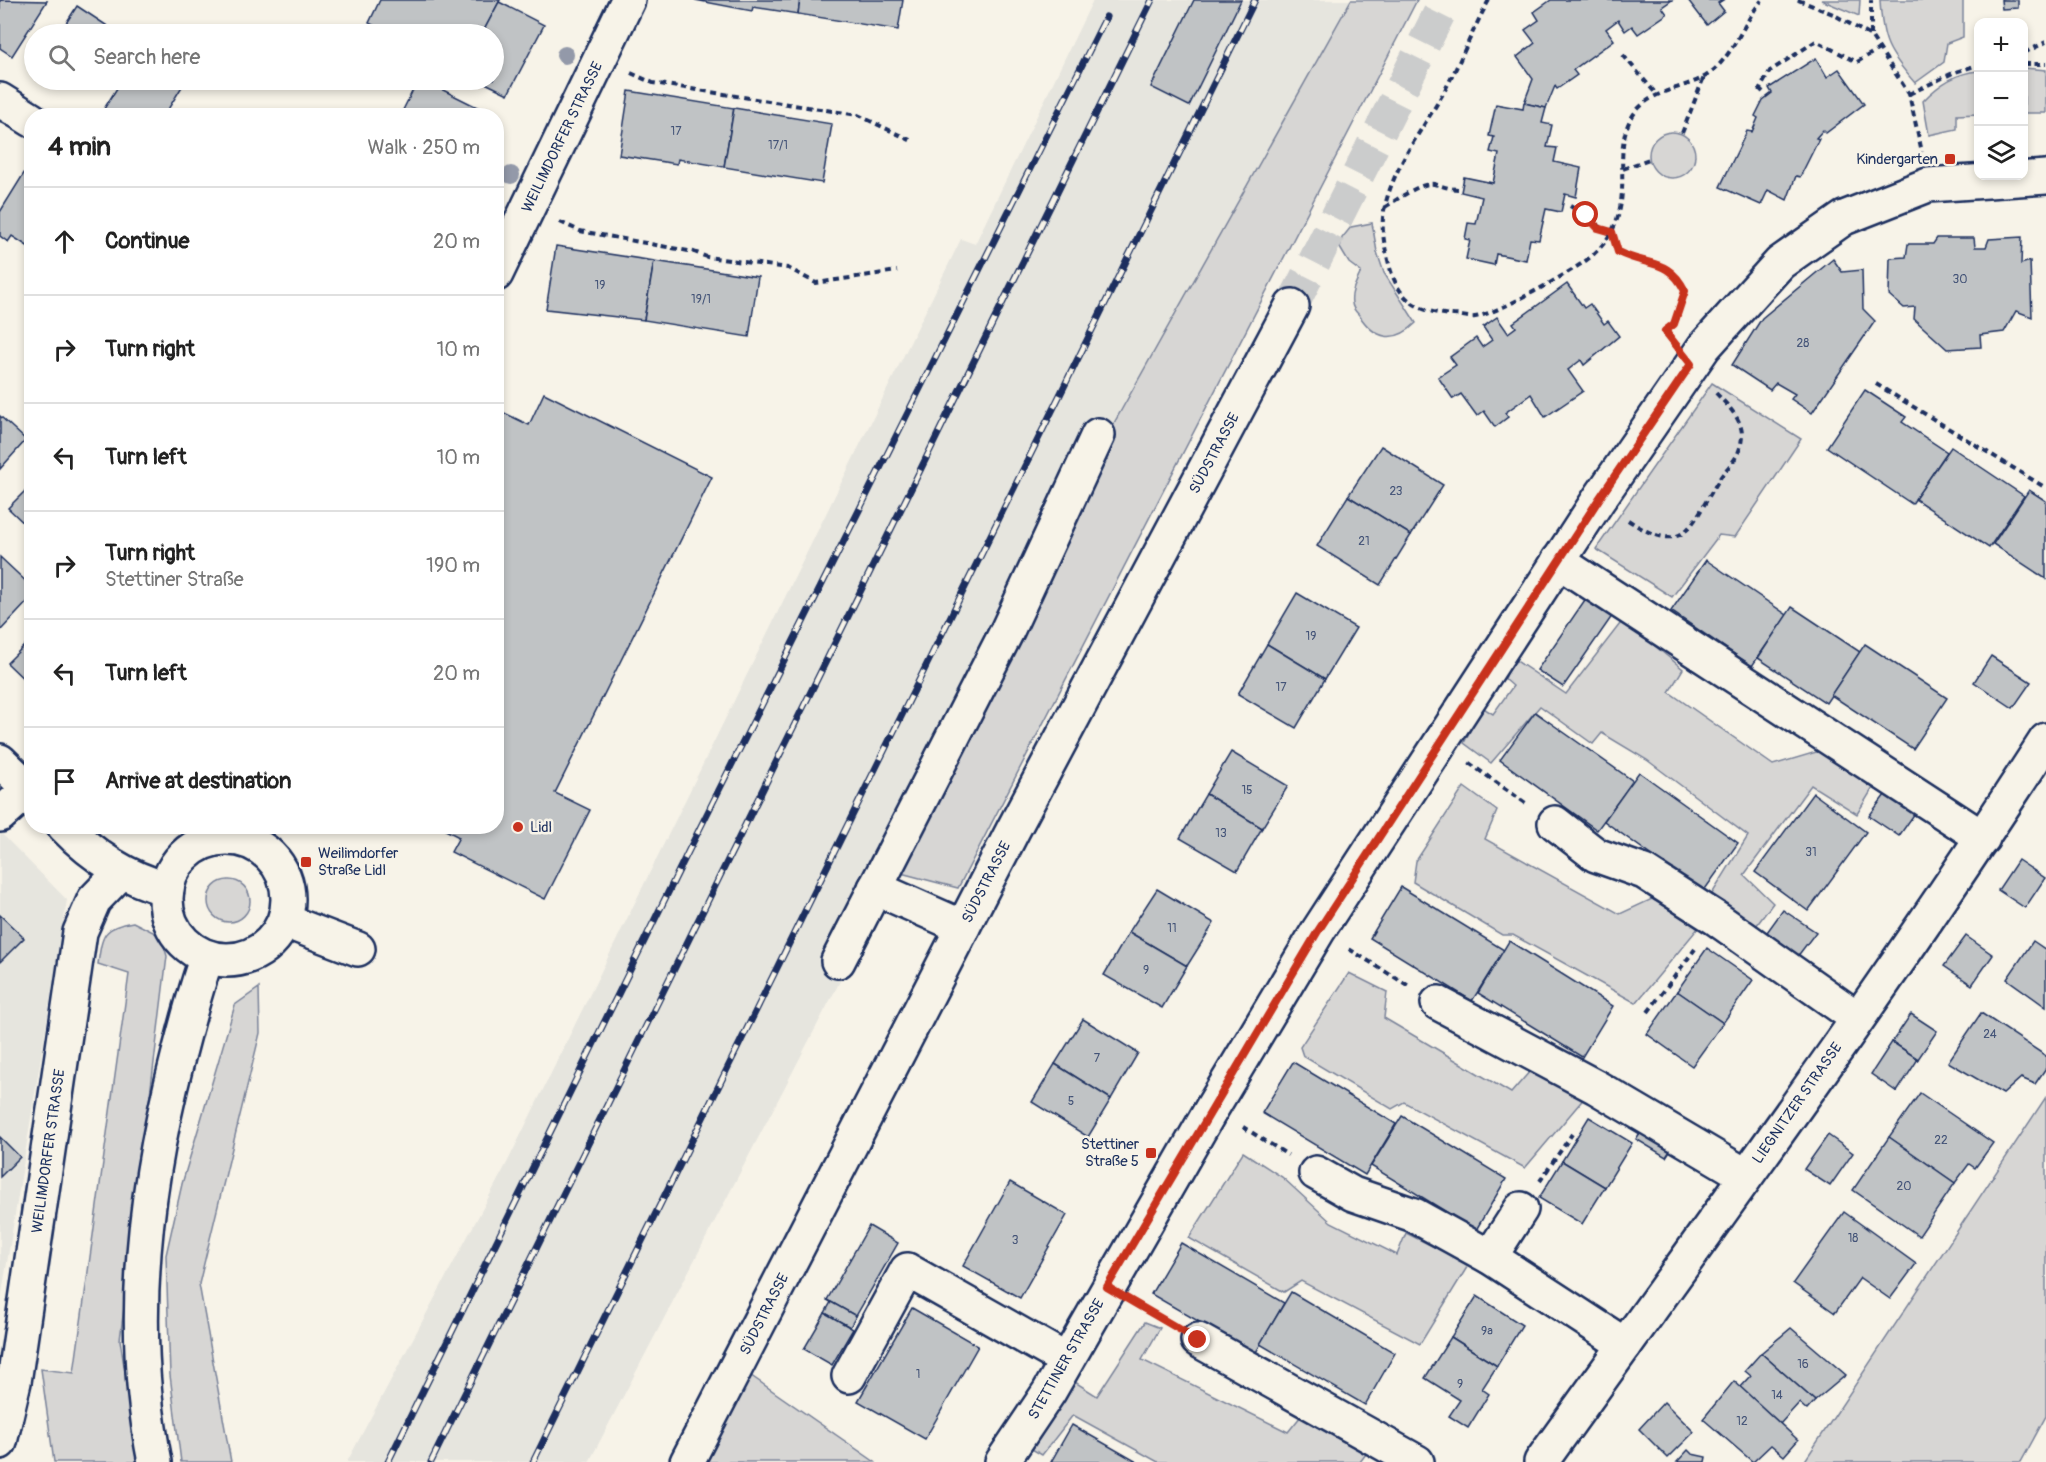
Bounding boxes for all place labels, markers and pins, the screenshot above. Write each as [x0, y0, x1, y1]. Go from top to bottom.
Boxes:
place label: Kindergarten [1856, 150, 1938, 169]
marker: Kindergarten [1943, 152, 1957, 166]
place label: Lidl [530, 818, 552, 837]
marker: Lidl [511, 820, 525, 834]
place label: Weilimdorfer Straße Lidl [318, 844, 399, 880]
marker: Weilimdorfer Straße Lidl [299, 855, 313, 869]
place label: Stettiner Straße 5 [1081, 1135, 1140, 1171]
marker: Stettiner Straße 5 [1144, 1146, 1158, 1160]

